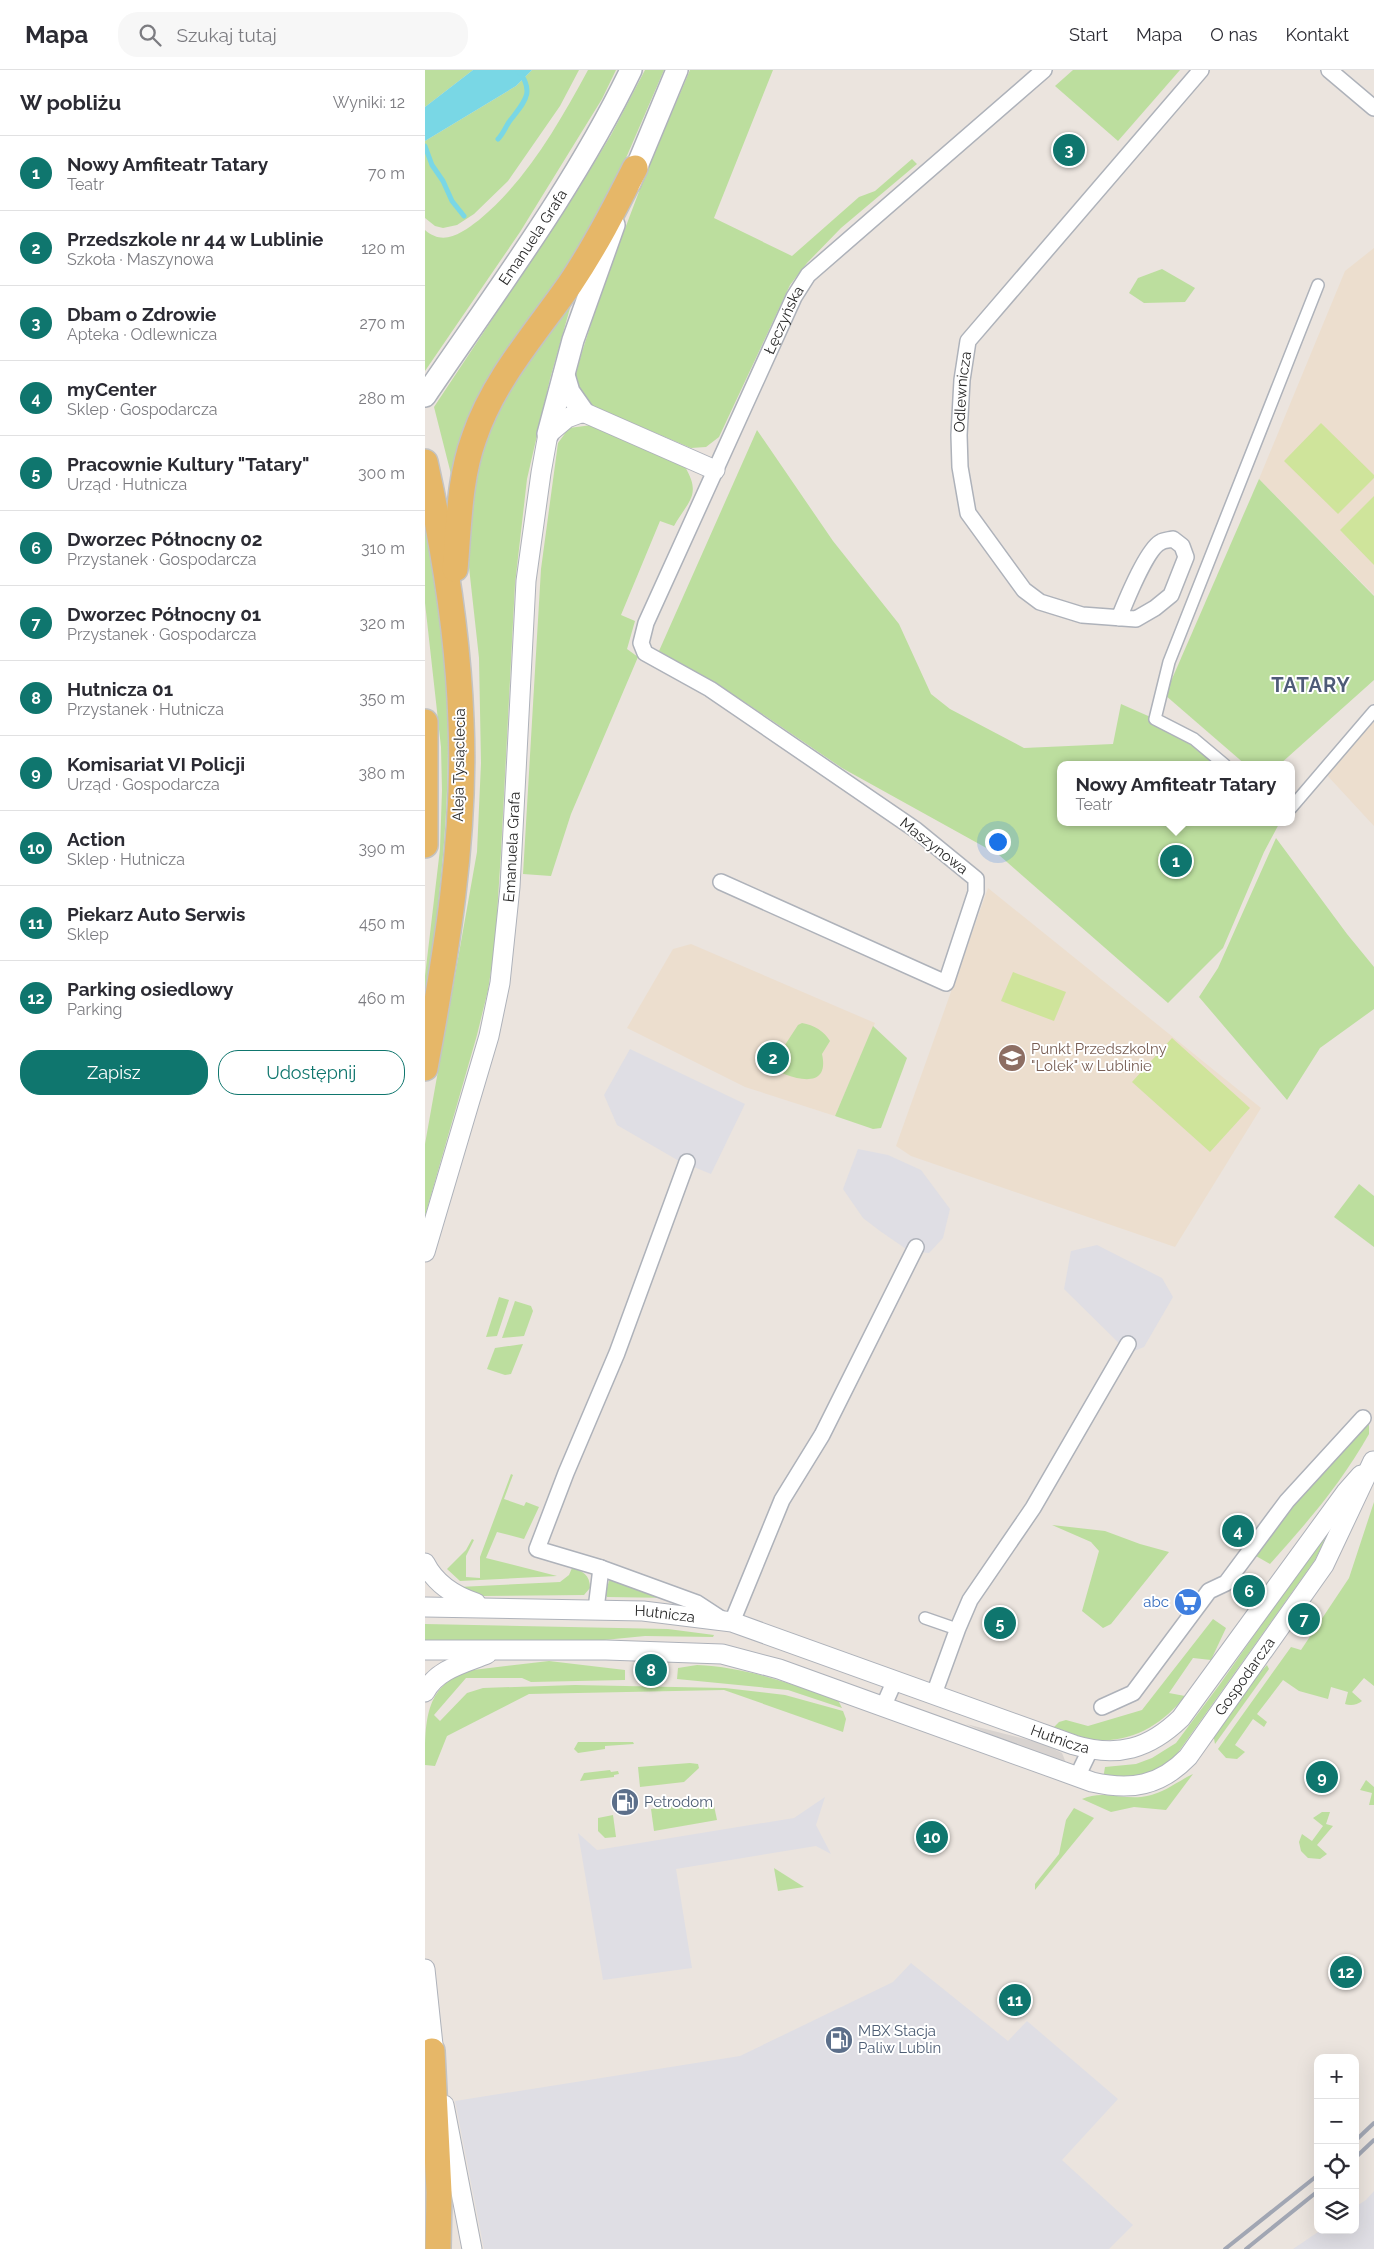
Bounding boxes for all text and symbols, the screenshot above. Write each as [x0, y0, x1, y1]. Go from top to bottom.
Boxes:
search box [118, 12, 468, 57]
text: Mapa [25, 20, 88, 49]
icon: search [136, 21, 164, 49]
text: Szukaj tutaj [176, 24, 277, 46]
text: Start [1069, 24, 1108, 45]
text: Mapa [1136, 24, 1182, 45]
text: O nas [1210, 24, 1257, 45]
text: Kontakt [1285, 24, 1349, 45]
text: W pobliżu [20, 90, 121, 115]
text: Wyniki: 12 [333, 93, 405, 112]
pin: 3 [1053, 131, 1085, 169]
text: Nowy Amfiteatr Tatary [67, 153, 268, 175]
text: 1 [32, 164, 40, 183]
text: 70 m [368, 164, 405, 183]
text: Teatr [67, 175, 104, 194]
street label: Emanuela Grafa [495, 186, 571, 289]
text: Przedszkole nr 44 w Lublinie [67, 228, 324, 250]
text: 2 [31, 239, 41, 258]
text: 120 m [361, 239, 405, 258]
text: Szkoła · Maszynowa [67, 250, 214, 269]
street label: Łęczyńska [760, 283, 808, 357]
text: Dbam o Zdrowie [67, 303, 216, 325]
text: 3 [32, 314, 40, 333]
text: 270 m [360, 314, 405, 333]
text: Apteka · Odlewnicza [67, 325, 217, 344]
street label: Odlewnicza [950, 350, 975, 433]
text: myCenter [67, 378, 157, 400]
text: 4 [31, 389, 41, 408]
text: 280 m [359, 389, 405, 408]
text: Sklep · Gospodarcza [67, 400, 218, 419]
text: Pracownie Kultury "Tatary" [67, 453, 310, 475]
text: 5 [32, 464, 40, 483]
text: 300 m [358, 464, 405, 483]
text: Urząd · Hutnicza [67, 475, 187, 494]
text: Dworzec Północny 02 [67, 528, 263, 550]
text: 6 [31, 539, 41, 558]
text: 310 m [361, 539, 405, 558]
text: Przystanek · Gospodarcza [67, 550, 257, 569]
text: Dworzec Północny 01 [67, 603, 261, 625]
text: 7 [32, 614, 40, 633]
text: 320 m [360, 614, 405, 633]
text: Przystanek · Gospodarcza [67, 625, 257, 644]
district label: TATARY [1271, 673, 1351, 697]
text: Hutnicza 01 [67, 678, 173, 700]
text: 8 [31, 689, 41, 708]
text: 350 m [359, 689, 405, 708]
text: Przystanek · Hutnicza [67, 700, 224, 719]
street label: Aleja Tysiąclecia [449, 708, 469, 822]
text: Komisariat VI Policji [67, 753, 245, 775]
popup [1057, 761, 1295, 826]
text: 9 [31, 764, 41, 783]
text: 380 m [358, 764, 405, 783]
text: Nowy Amfiteatr Tatary [1075, 773, 1277, 795]
text: Urząd · Gospodarcza [67, 775, 220, 794]
street label: Emanuela Grafa [499, 791, 524, 903]
text: Teatr [1075, 795, 1112, 814]
street label: Maszynowa [896, 814, 972, 878]
text: Action [67, 828, 125, 850]
your location [985, 829, 1011, 855]
text: 10 [27, 839, 45, 858]
text: 390 m [359, 839, 405, 858]
pin: 1 [1160, 842, 1192, 880]
text: Sklep · Hutnicza [67, 850, 185, 869]
text: Piekarz Auto Serwis [67, 903, 245, 925]
text: 11 [28, 914, 44, 933]
text: 450 m [359, 914, 405, 933]
text: Sklep [67, 925, 109, 944]
text: Parking osiedlowy [67, 978, 233, 1000]
text: 12 [28, 989, 44, 1008]
text: 460 m [358, 989, 405, 1008]
text: Parking [67, 1000, 122, 1019]
pin: 2 [757, 1039, 789, 1077]
place label: Punkt Przedszkolny "Lolek" w Lublinie [1031, 1040, 1167, 1075]
school or university icon: Punkt Przedszkolny "Lolek" w Lublinie [997, 1043, 1027, 1073]
button: Zapisz [20, 1050, 208, 1095]
button: Udostępnij [218, 1050, 405, 1095]
pin: 4 [1222, 1512, 1254, 1550]
pin: 6 [1233, 1572, 1265, 1610]
supermarket icon: abc [1173, 1587, 1203, 1617]
place label: abc [1143, 1593, 1169, 1611]
pin: 7 [1288, 1600, 1320, 1638]
street label: Hutnicza [634, 1602, 696, 1626]
pin: 5 [984, 1604, 1016, 1642]
street label: Gospodarcza [1211, 1634, 1279, 1719]
pin: 8 [635, 1651, 667, 1689]
street label: Hutnicza [1028, 1721, 1091, 1758]
pin: 9 [1306, 1758, 1338, 1796]
fuel station icon: Petrodom [610, 1787, 640, 1817]
place label: Petrodom [644, 1793, 713, 1811]
pin: 10 [916, 1818, 948, 1856]
pin: 12 [1330, 1953, 1362, 1991]
pin: 11 [999, 1981, 1031, 2019]
place label: MBX Stacja Paliw Lublin [858, 2022, 941, 2057]
fuel station icon: MBX Stacja Paliw Lublin [824, 2025, 854, 2055]
map controls [1314, 2054, 1359, 2234]
button: + [1314, 2054, 1359, 2099]
button: − [1314, 2099, 1359, 2144]
button: locate [1314, 2144, 1359, 2189]
button: layers [1314, 2189, 1359, 2234]

